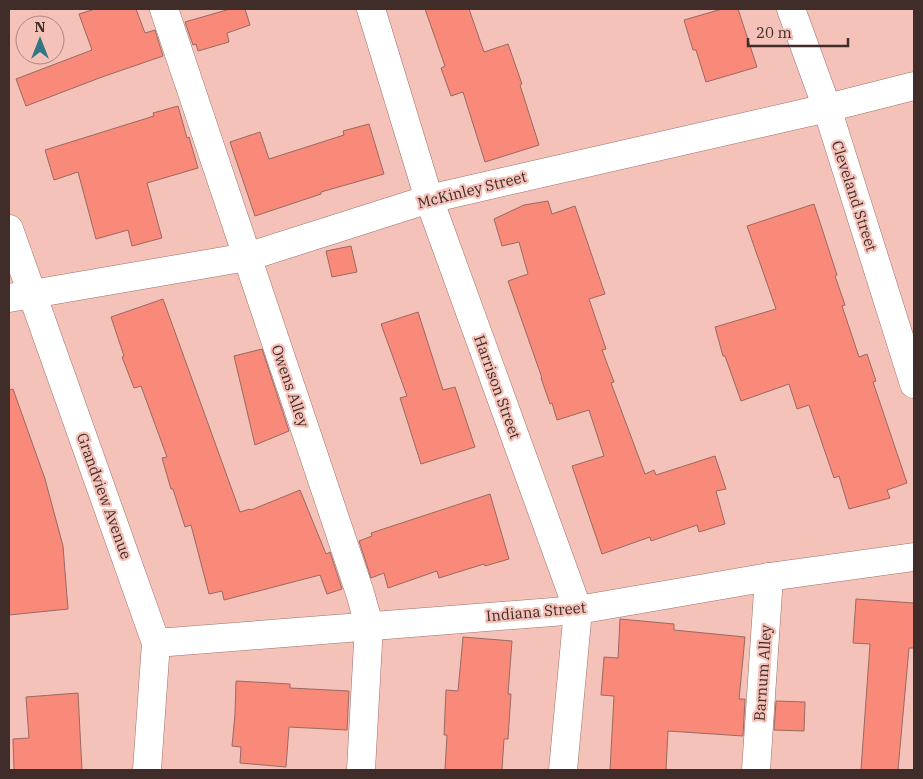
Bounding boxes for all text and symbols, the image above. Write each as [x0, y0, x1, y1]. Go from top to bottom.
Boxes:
north arrow [15, 15, 65, 65]
scale bar [748, 15, 848, 47]
text: N [34, 18, 46, 36]
text: 20 m [756, 23, 792, 42]
street label: Cleveland Street [828, 138, 881, 254]
street label: McKinley Street [415, 167, 528, 212]
street label: Harrison Street [470, 332, 525, 441]
street label: Owens Alley [267, 342, 313, 430]
street label: Grandview Avenue [73, 430, 136, 562]
street label: Indiana Street [485, 598, 587, 625]
street label: Barnum Alley [750, 624, 775, 722]

